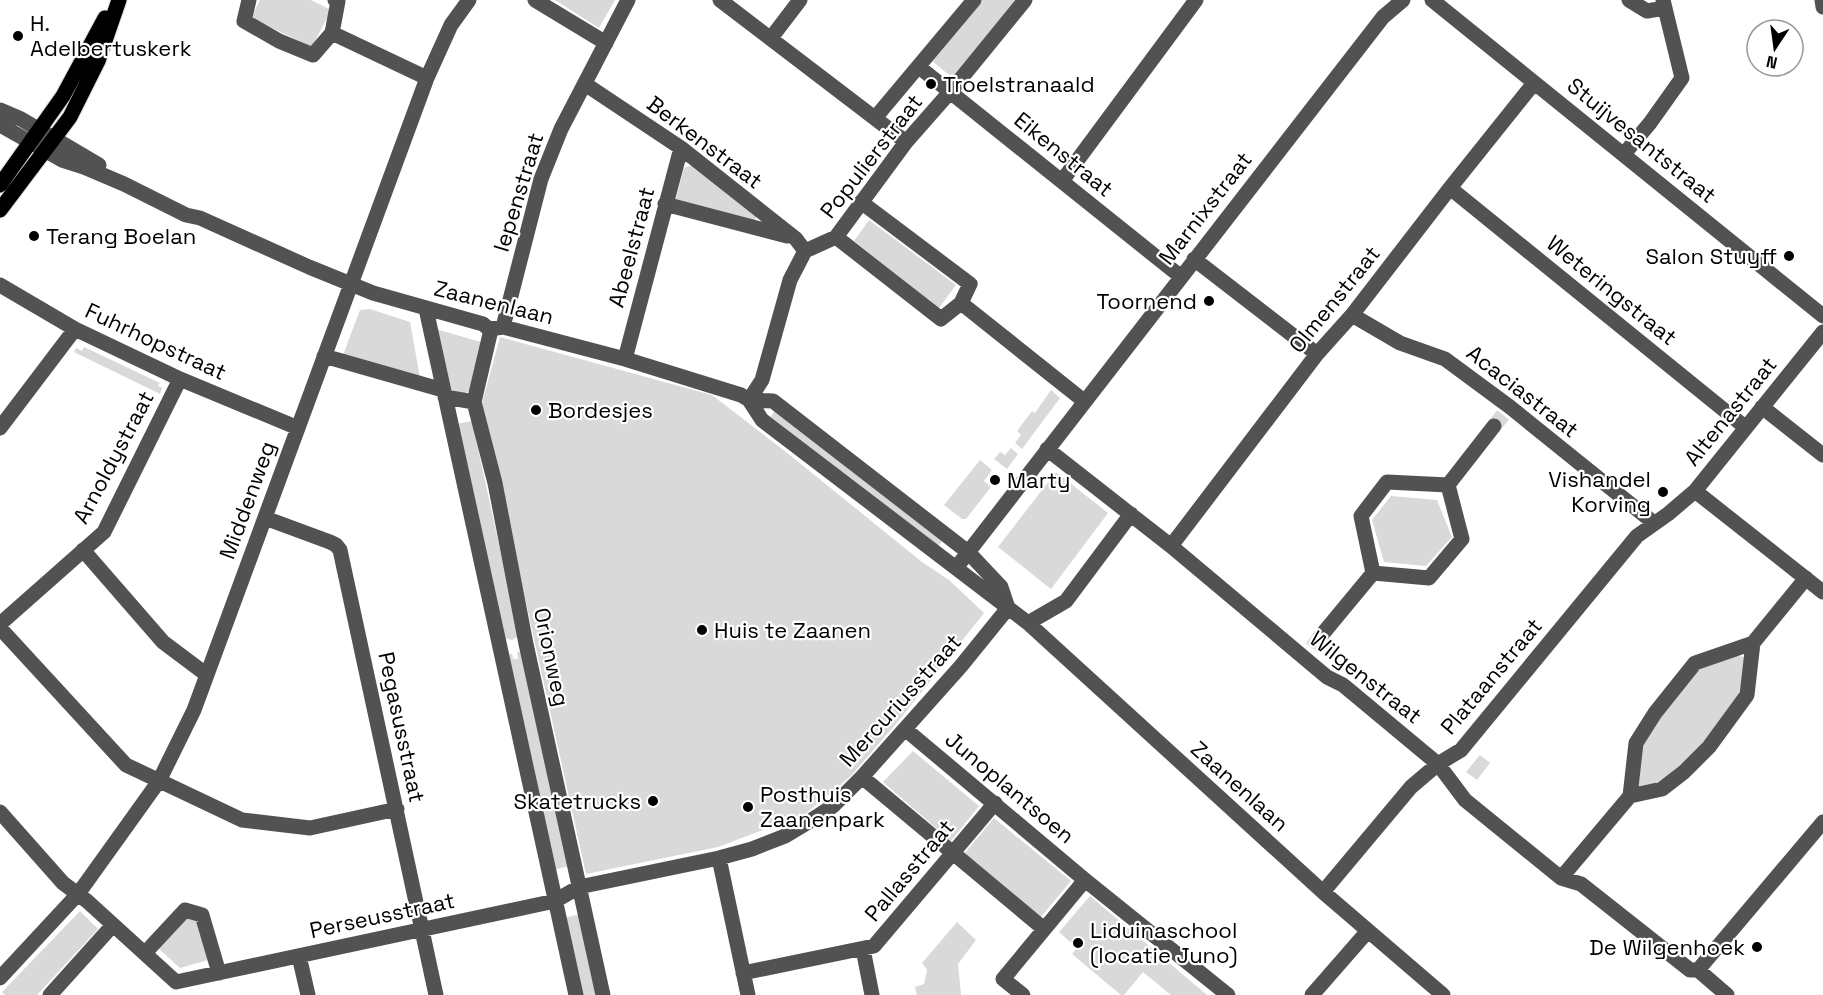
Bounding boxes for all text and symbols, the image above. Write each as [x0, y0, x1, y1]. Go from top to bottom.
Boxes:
place label: H. Adelbertuskerk [30, 9, 192, 62]
north arrow [1745, 18, 1805, 78]
marker: H. Adelbertuskerk [11, 29, 25, 43]
text: N [1764, 51, 1779, 74]
place label: Troelstranaald [943, 70, 1095, 98]
street label: Stuijvesantstraat [1562, 71, 1722, 209]
marker: Troelstranaald [924, 77, 938, 91]
street label: Populierstraat [814, 88, 928, 224]
street label: Berkenstraat [642, 89, 768, 195]
street label: Eikenstraat [1009, 105, 1119, 203]
street label: Iepenstraat [487, 129, 549, 255]
street label: Marnixstraat [1152, 146, 1258, 270]
street label: Abeelstraat [601, 184, 661, 310]
place label: Terang Boelan [46, 222, 196, 250]
marker: Terang Boelan [27, 229, 41, 243]
street label: Weteringstraat [1541, 229, 1683, 351]
street label: Olmenstraat [1282, 240, 1386, 358]
place label: Salon Stuyff [1645, 242, 1777, 270]
marker: Salon Stuyff [1782, 249, 1796, 263]
street label: Zaanenlaan [431, 274, 557, 330]
place label: Toornend [1097, 287, 1197, 315]
marker: Toornend [1202, 294, 1216, 308]
street label: Fuhrhopstraat [81, 296, 231, 386]
street label: Acaciastraat [1461, 339, 1585, 443]
street label: Altenastraat [1678, 351, 1782, 471]
street label: Arnoldystraat [66, 386, 160, 528]
place label: Bordesjes [548, 396, 653, 424]
marker: Bordesjes [529, 403, 543, 417]
street label: Middenweg [213, 437, 281, 563]
place label: Vishandel Korving [1548, 465, 1651, 518]
place label: Marty [1007, 466, 1071, 494]
marker: Marty [988, 473, 1002, 487]
marker: Vishandel Korving [1656, 485, 1670, 499]
street label: Orionweg [528, 605, 576, 709]
street label: Plataanstraat [1434, 612, 1548, 740]
place label: Huis te Zaanen [714, 616, 871, 644]
marker: Huis te Zaanen [695, 623, 709, 637]
street label: Wilgenstraat [1304, 624, 1428, 730]
street label: Mercuriusstraat [833, 628, 967, 772]
street label: Pegasusstraat [372, 649, 432, 805]
street label: Junoplantsoen [940, 725, 1080, 849]
street label: Zaanenlaan [1185, 735, 1295, 837]
place label: Posthuis Zaanenpark [760, 780, 885, 833]
place label: Skatetrucks [513, 787, 641, 815]
marker: Skatetrucks [646, 794, 660, 808]
marker: Posthuis Zaanenpark [741, 800, 755, 814]
street label: Pallasstraat [858, 813, 960, 927]
street label: Perseusstraat [307, 886, 457, 944]
place label: Liduinaschool (locatie Juno) [1090, 916, 1238, 969]
place label: De Wilgenhoek [1589, 933, 1745, 961]
marker: Liduinaschool (locatie Juno) [1071, 936, 1085, 950]
marker: De Wilgenhoek [1750, 940, 1764, 954]

